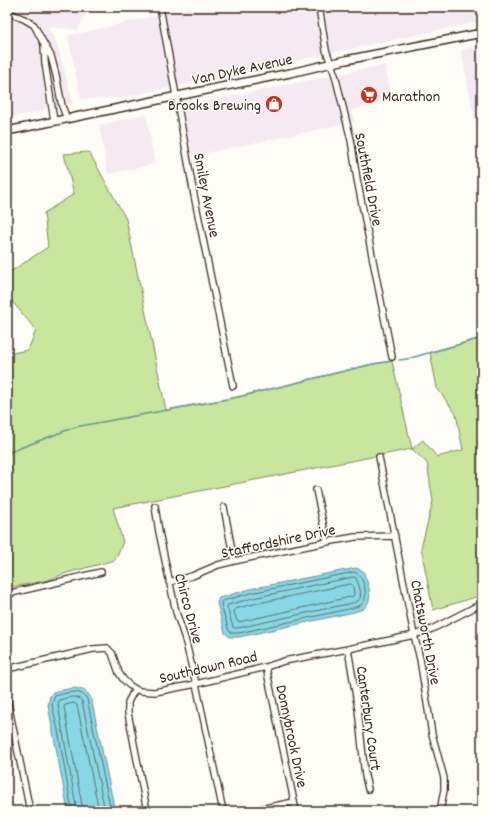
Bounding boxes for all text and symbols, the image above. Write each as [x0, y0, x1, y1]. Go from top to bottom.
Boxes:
street label: Van Dyke Avenue [190, 49, 295, 92]
supermarket icon: Marathon [359, 85, 379, 105]
place label: Marathon [382, 86, 440, 109]
shop icon: Brooks Brewing [264, 94, 284, 114]
place label: Brooks Brewing [168, 95, 261, 118]
street label: Southfield Drive [347, 131, 388, 228]
street label: Smiley Avenue [186, 151, 225, 240]
street label: Staffordshire Drive [219, 519, 338, 566]
street label: Chirco Drive [167, 571, 208, 646]
street label: Chatsworth Drive [403, 578, 446, 687]
street label: Southdown Road [157, 646, 260, 691]
street label: Canterbury Court [349, 665, 386, 772]
street label: Donnybrook Drive [268, 683, 313, 790]

